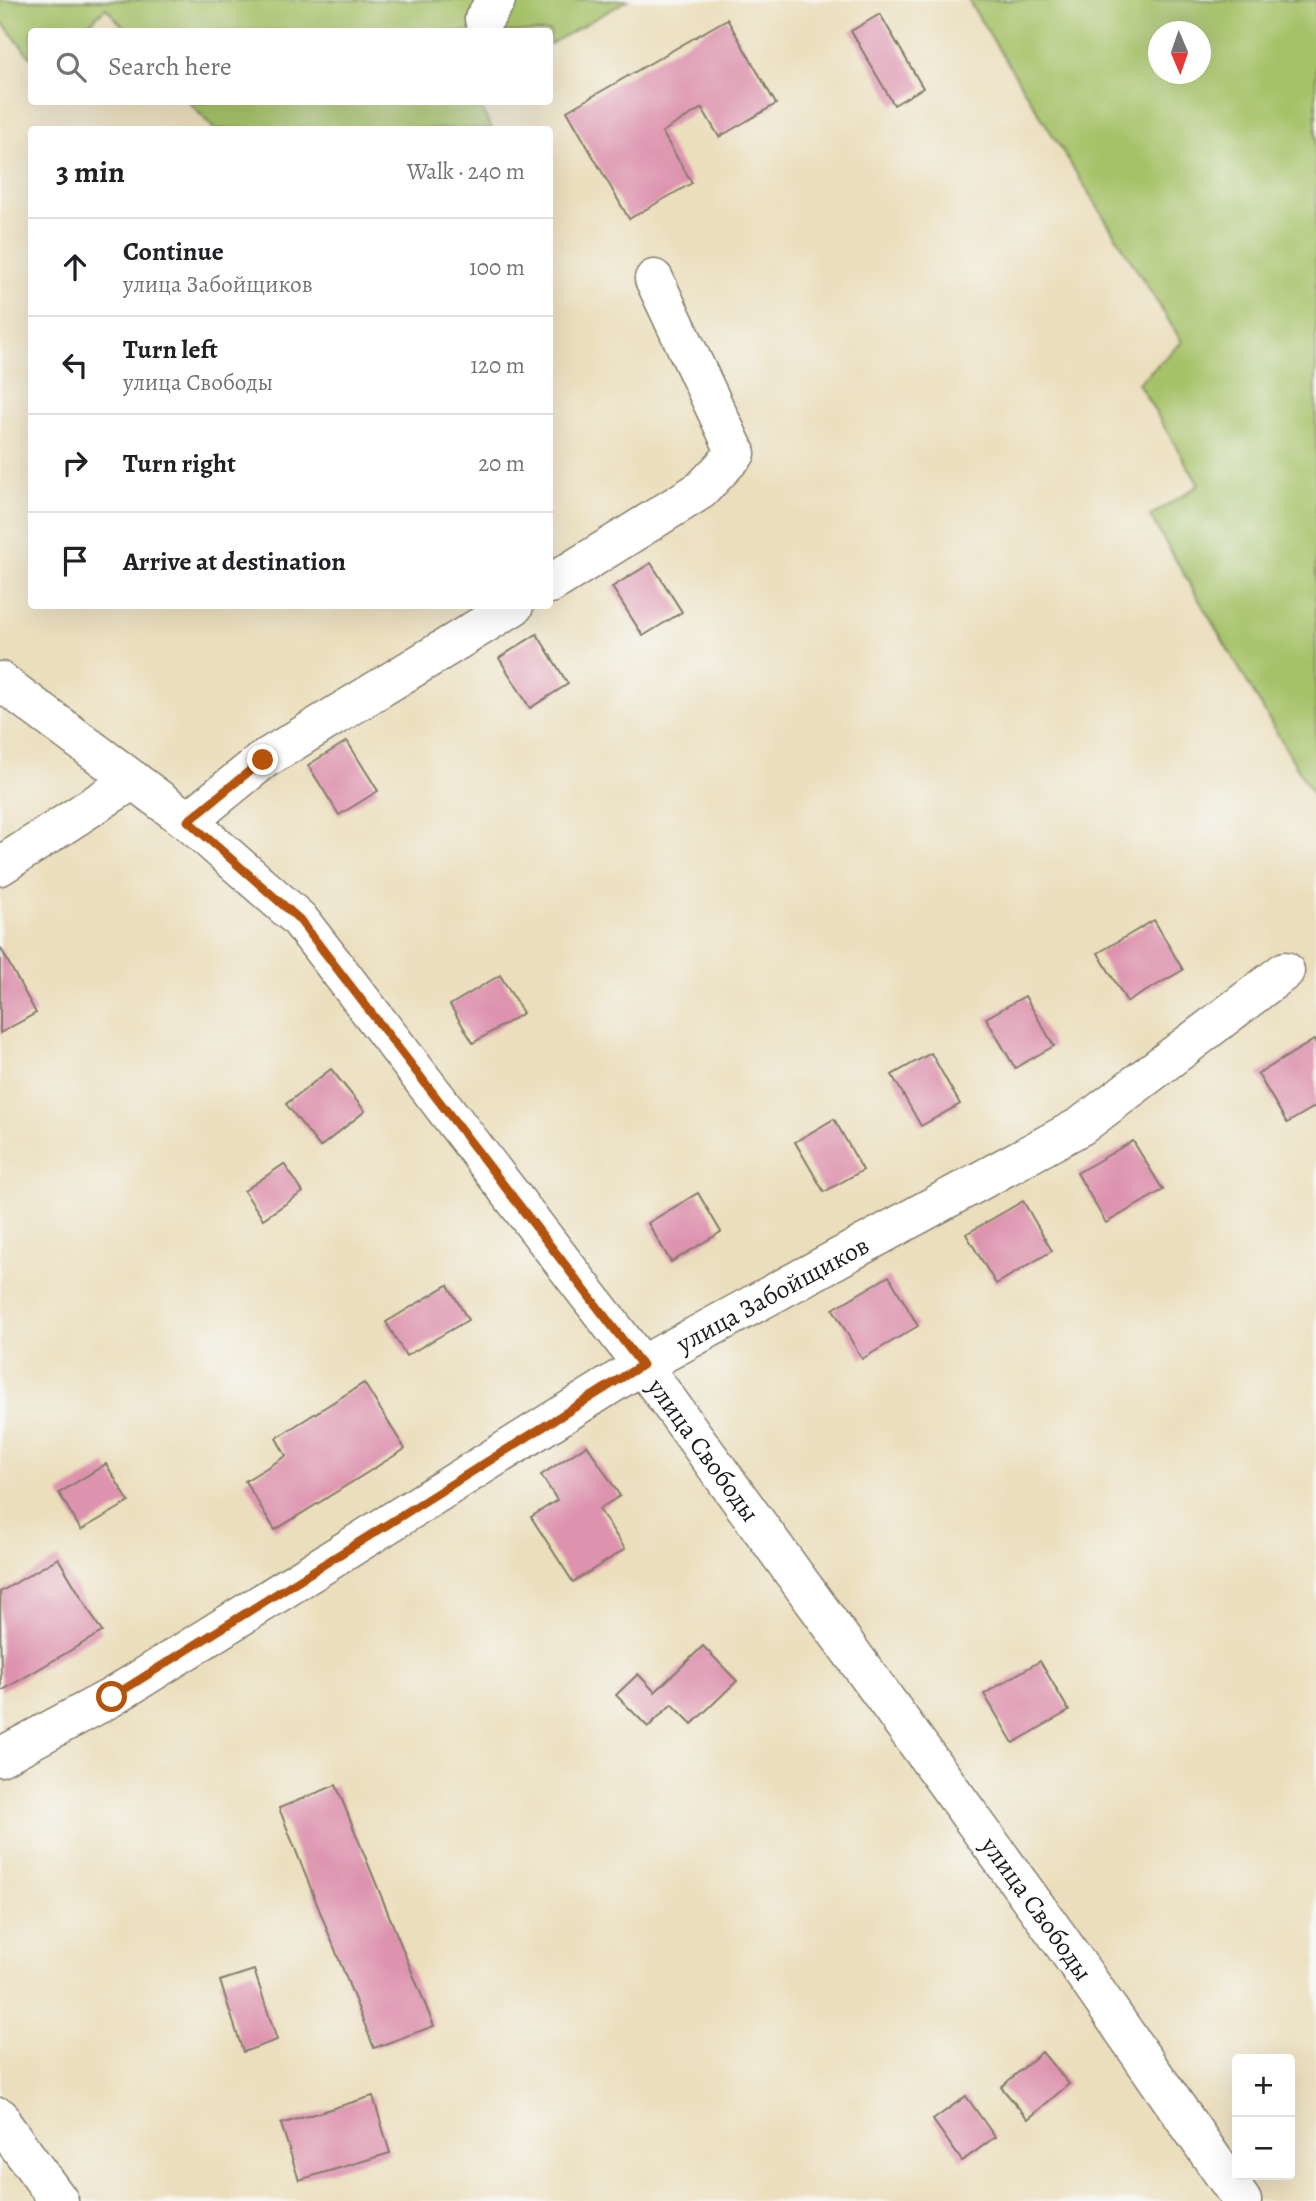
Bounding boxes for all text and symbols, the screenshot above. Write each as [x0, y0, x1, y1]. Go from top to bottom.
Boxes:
north arrow [1148, 21, 1211, 84]
search box [28, 28, 553, 105]
icon: search [52, 48, 90, 86]
text: Search here [108, 49, 232, 84]
text: 3 min [56, 152, 125, 192]
text: Walk · 240 m [407, 156, 525, 187]
text: Continue [123, 234, 224, 269]
icon: ahead [56, 248, 94, 286]
text: 100 m [469, 252, 525, 283]
text: улица Забойщиков [123, 269, 313, 300]
text: Turn left [123, 332, 218, 367]
icon: left [56, 346, 94, 384]
text: 120 m [470, 350, 525, 381]
text: улица Свободы [123, 367, 273, 398]
icon: right [56, 444, 94, 482]
text: Turn right [123, 446, 236, 481]
text: 20 m [478, 448, 525, 479]
icon: arrive [56, 542, 94, 580]
text: Arrive at destination [123, 544, 346, 579]
route end [247, 744, 278, 775]
street label: улица Забойщиков [669, 1228, 875, 1362]
street label: улица Свободы [639, 1370, 767, 1529]
route start [96, 1681, 127, 1712]
street label: улица Свободы [972, 1829, 1100, 1988]
map controls [1232, 2054, 1295, 2180]
button: + [1232, 2054, 1295, 2117]
button: − [1232, 2117, 1295, 2180]

